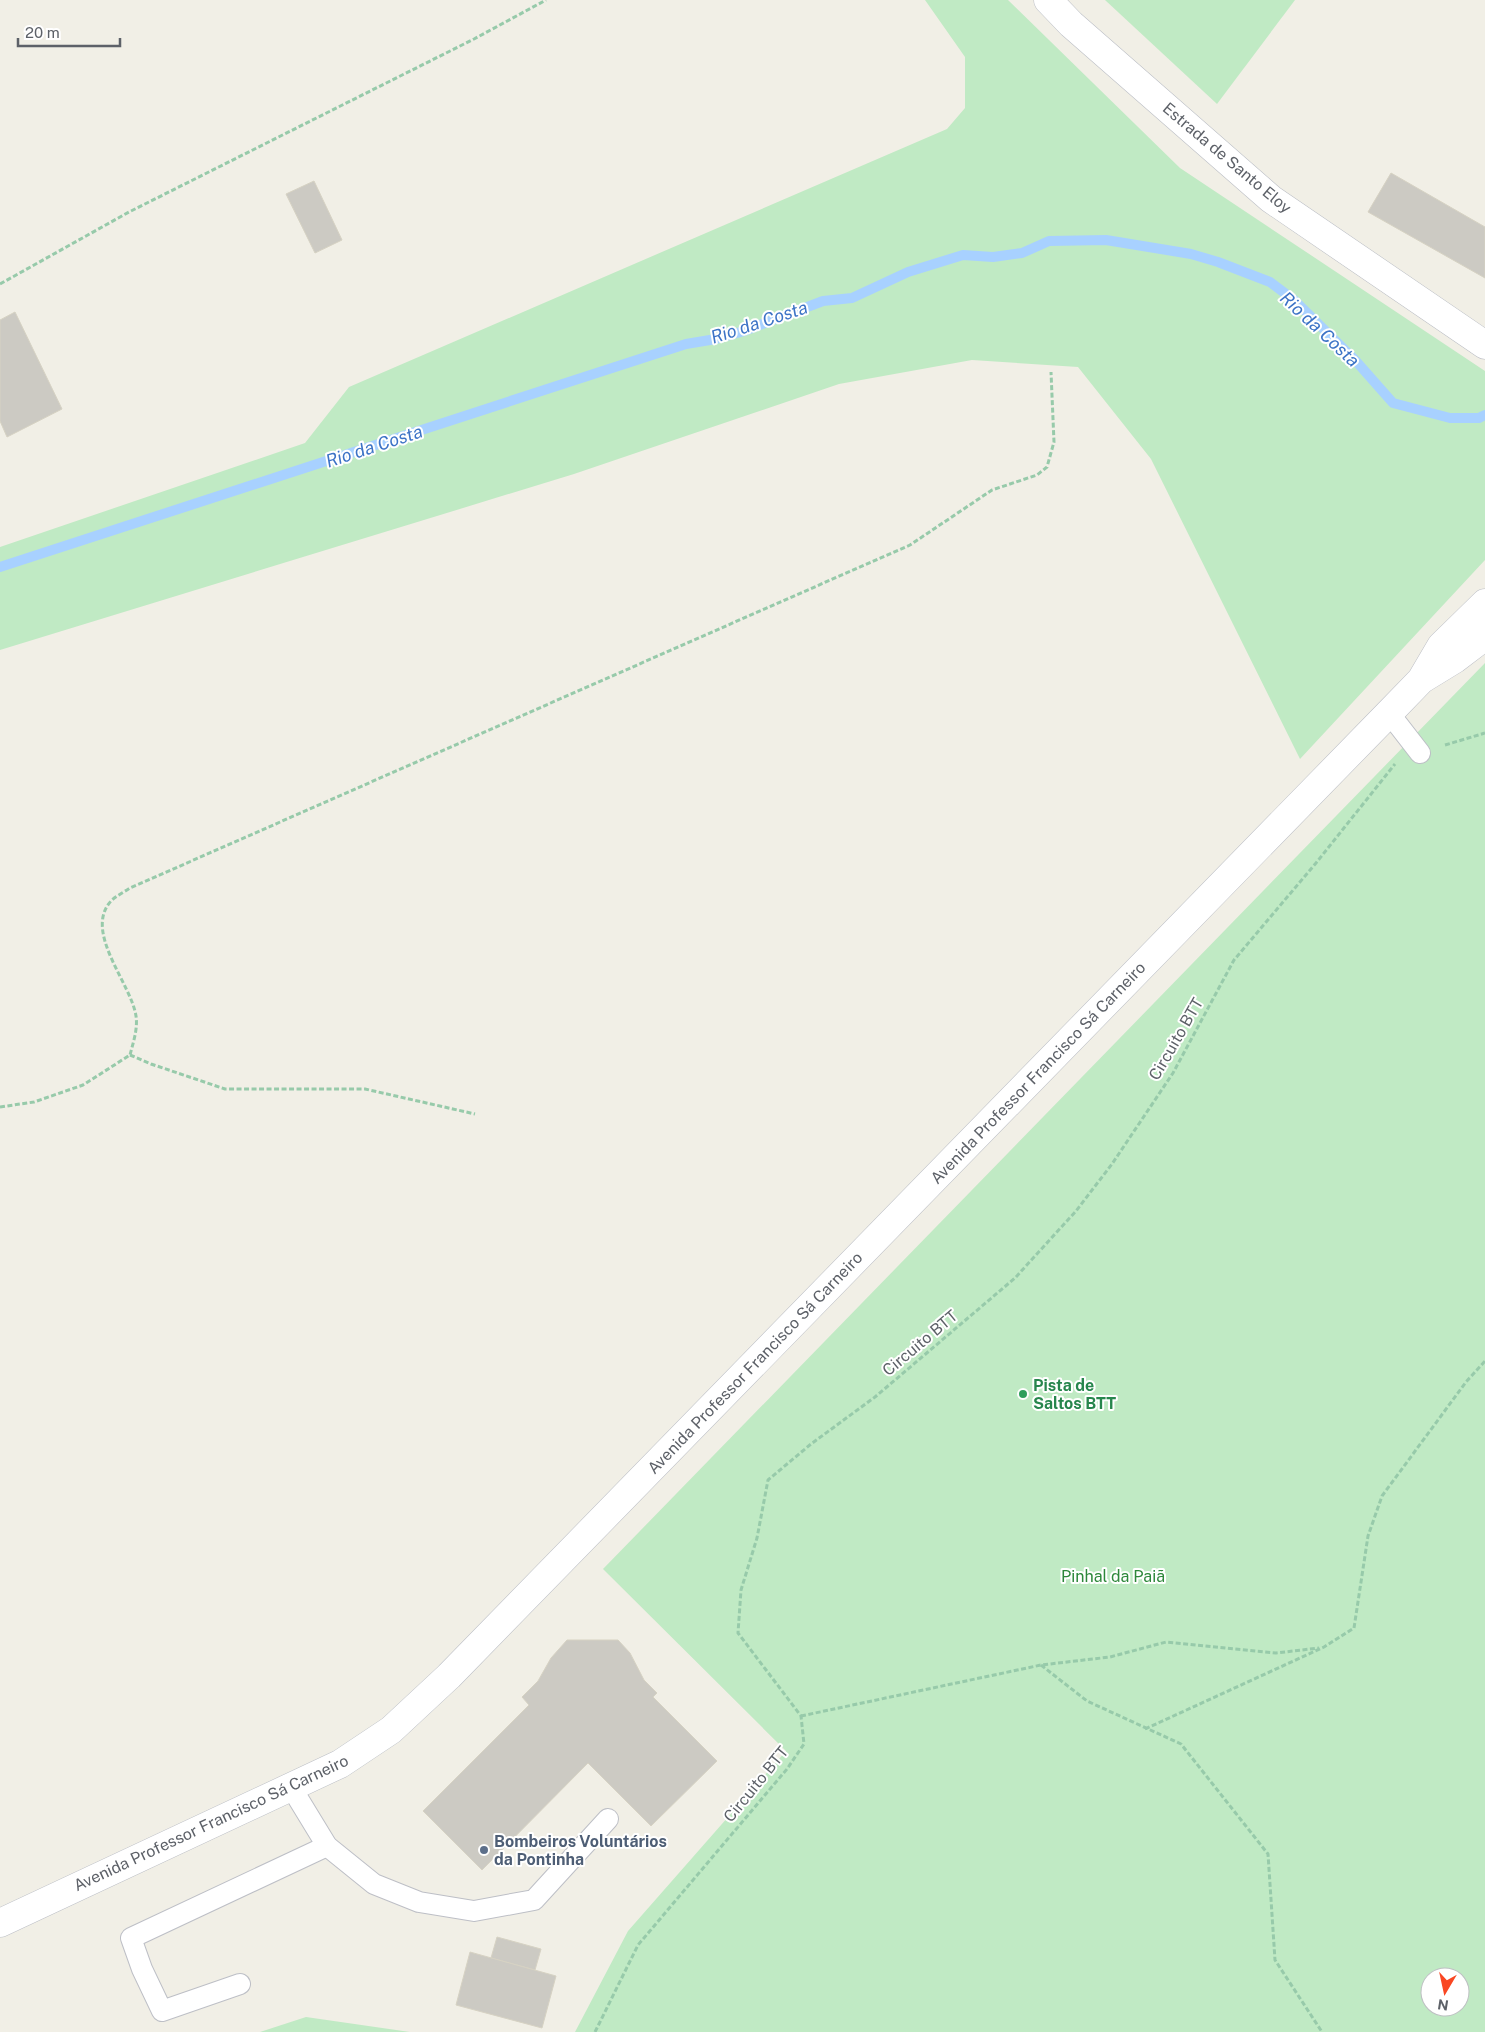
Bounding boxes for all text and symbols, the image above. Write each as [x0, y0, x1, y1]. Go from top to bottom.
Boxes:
scale bar [18, 15, 120, 47]
text: 20 m [25, 24, 60, 41]
street label: Estrada de Santo Eloy [1159, 99, 1296, 218]
water label: Rio da Costa [1276, 287, 1364, 371]
water label: Rio da Costa [708, 296, 810, 348]
water label: Rio da Costa [323, 420, 425, 472]
street label: Avenida Professor Francisco Sá Carneiro [927, 958, 1149, 1188]
street label: Circuito BTT [1145, 994, 1207, 1084]
street label: Avenida Professor Francisco Sá Carneiro [644, 1248, 866, 1478]
street label: Circuito BTT [879, 1306, 962, 1380]
place label: Pista de Saltos BTT [1033, 1376, 1116, 1413]
marker: Pista de Saltos BTT [1017, 1388, 1029, 1400]
park label: Pinhal da Paiã [1061, 1567, 1165, 1586]
street label: Circuito BTT [720, 1742, 793, 1826]
street label: Avenida Professor Francisco Sá Carneiro [71, 1751, 351, 1895]
place label: Bombeiros Voluntários da Pontinha [494, 1832, 667, 1869]
marker: Bombeiros Voluntários da Pontinha [478, 1844, 490, 1856]
north arrow [1420, 1967, 1470, 2017]
text: N [1436, 1996, 1450, 2014]

